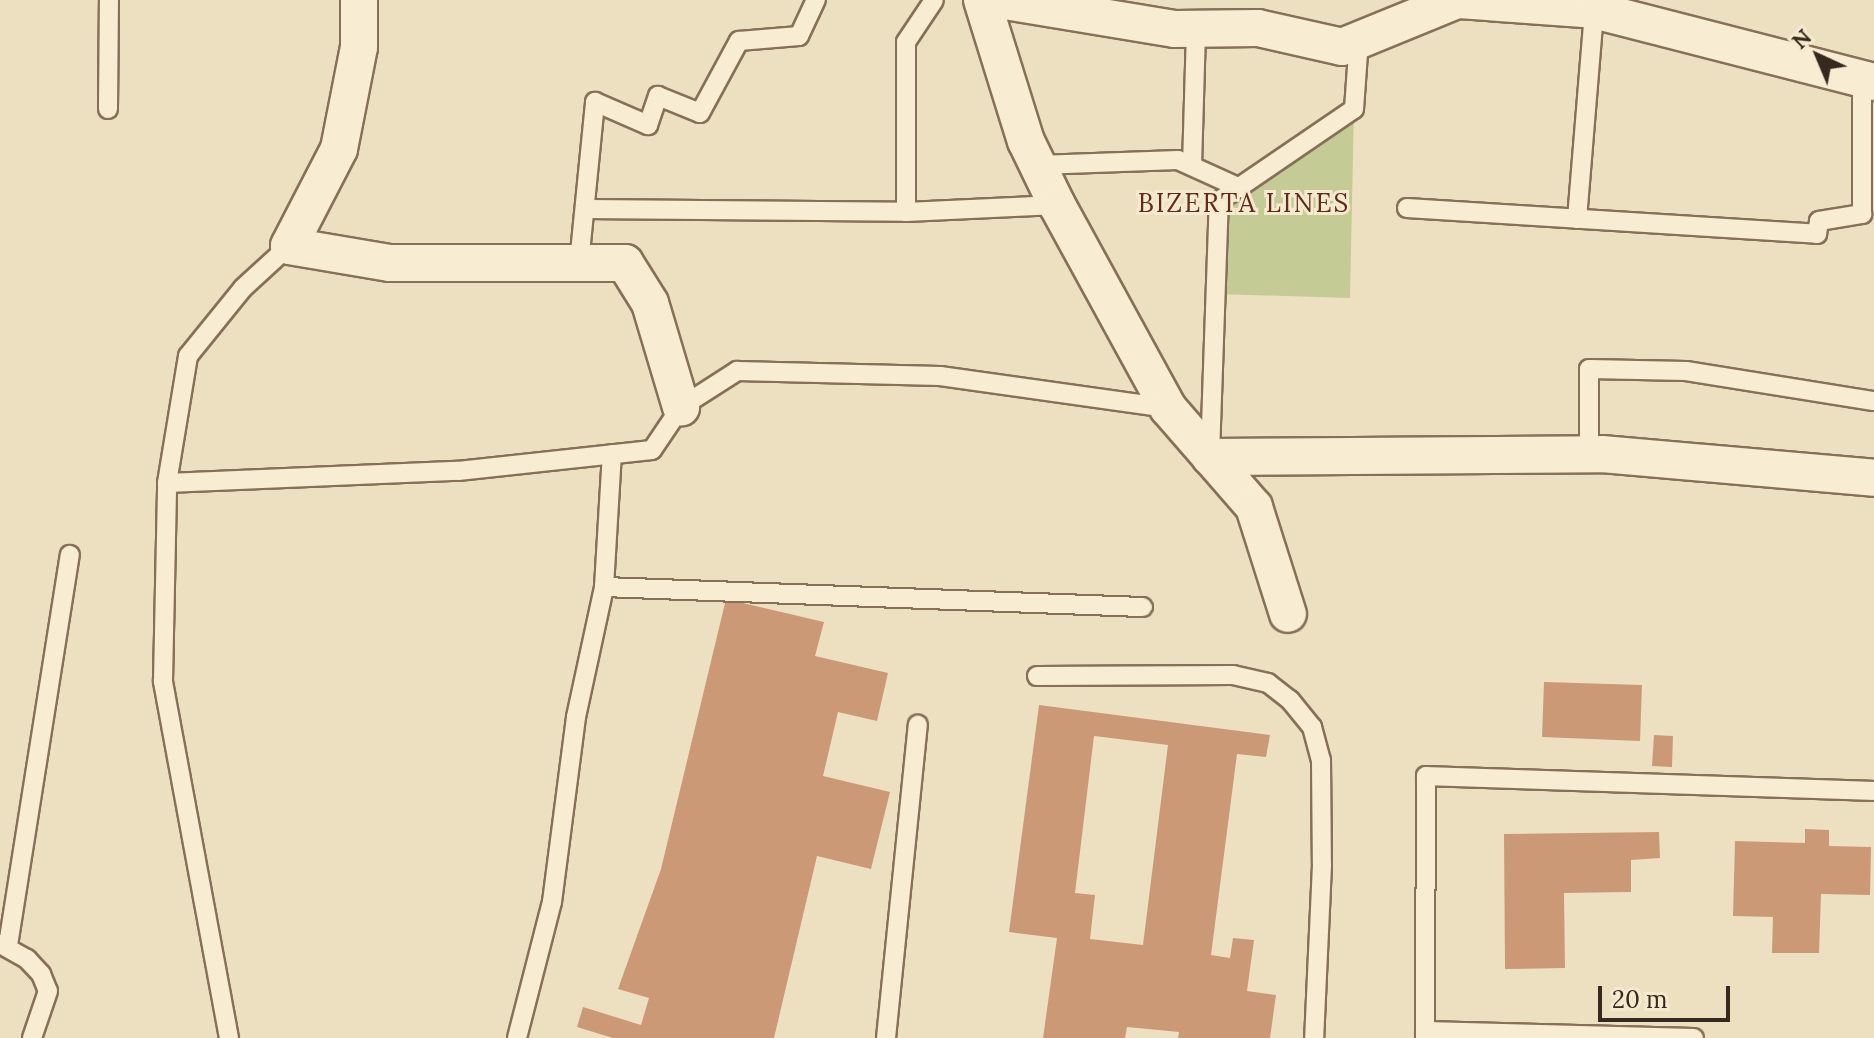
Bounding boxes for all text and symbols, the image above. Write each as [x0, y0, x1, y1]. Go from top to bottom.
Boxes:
north arrow [1778, 16, 1858, 96]
text: N [1785, 23, 1817, 55]
district label: BIZERTA LINES [1138, 187, 1350, 219]
scale bar [1602, 970, 1734, 1020]
text: 20 m [1612, 984, 1668, 1015]

